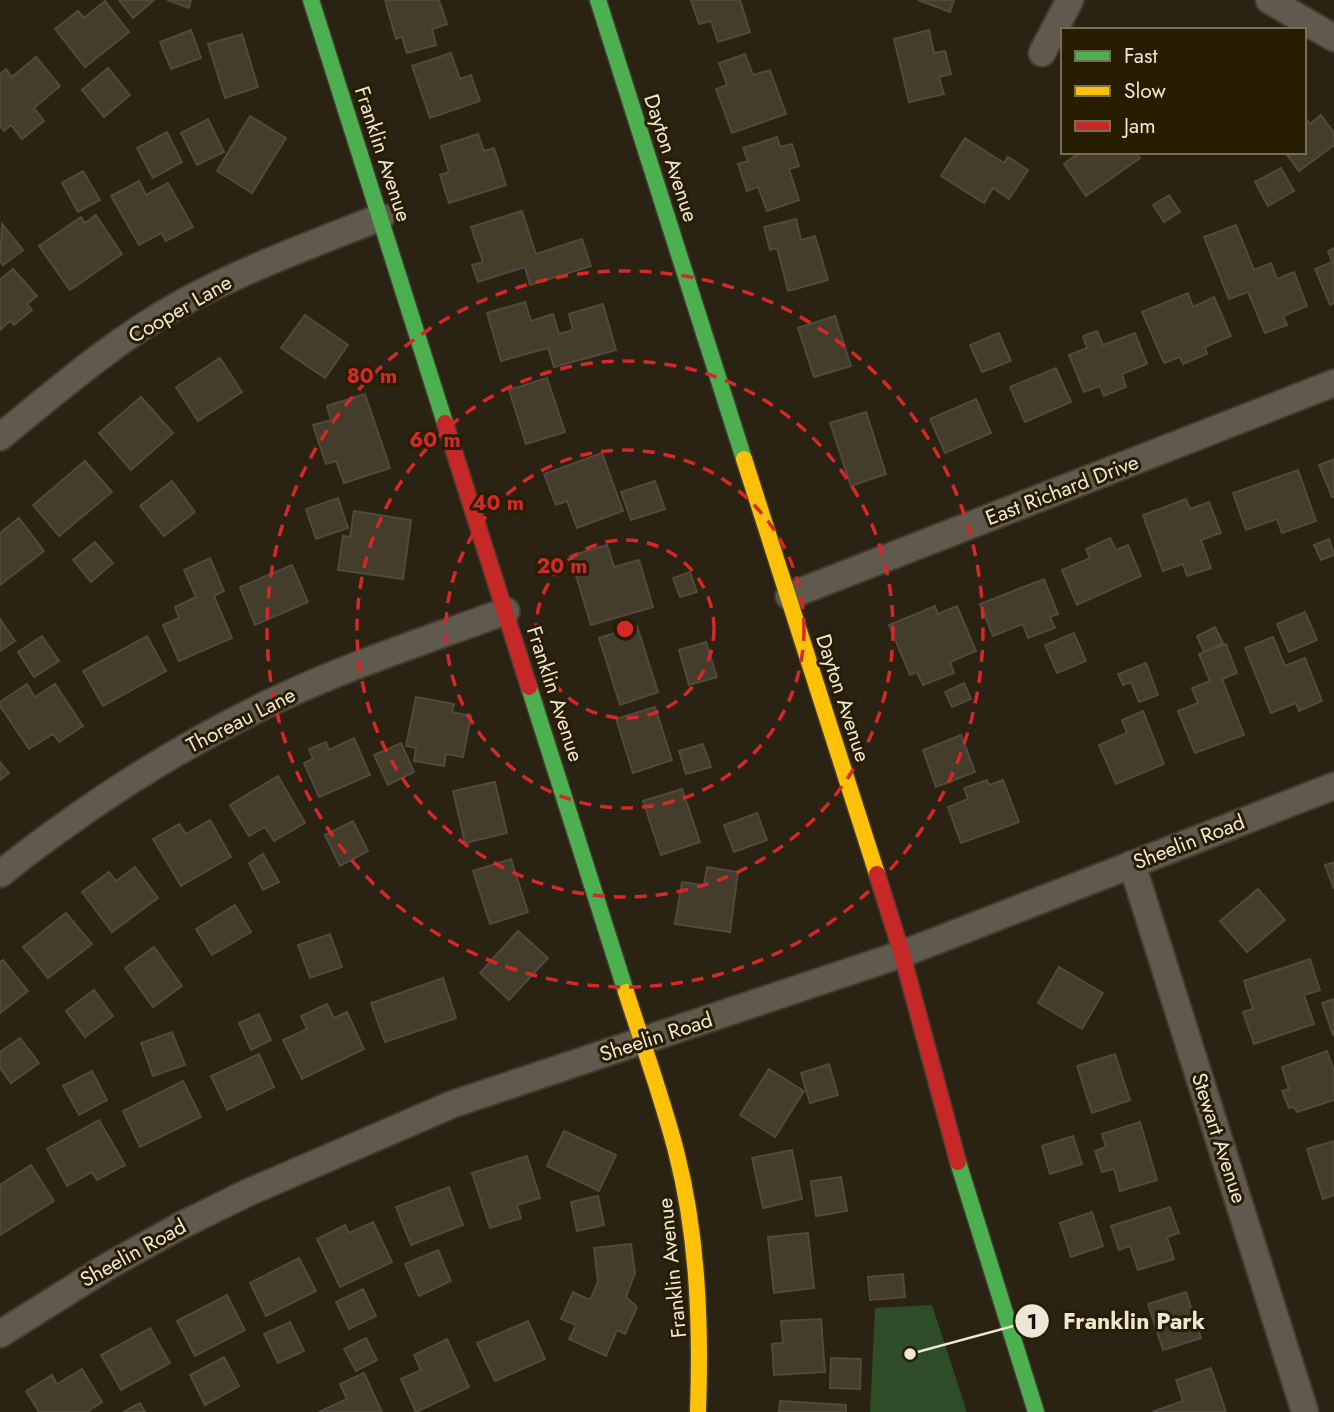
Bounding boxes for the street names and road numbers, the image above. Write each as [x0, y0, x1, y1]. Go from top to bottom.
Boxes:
street label: Franklin Avenue [347, 82, 419, 226]
street label: Dayton Avenue [636, 90, 706, 226]
street label: Cooper Lane [123, 267, 237, 351]
street label: East Richard Drive [981, 447, 1143, 533]
street label: Franklin Avenue [519, 622, 591, 766]
street label: Dayton Avenue [808, 630, 878, 766]
street label: Thoreau Lane [181, 680, 301, 760]
street label: Sheelin Road [1129, 807, 1249, 877]
street label: Sheelin Road [596, 1005, 716, 1069]
street label: Stewart Avenue [1184, 1069, 1254, 1207]
street label: Franklin Avenue [650, 1196, 694, 1340]
street label: Sheelin Road [75, 1212, 191, 1294]

